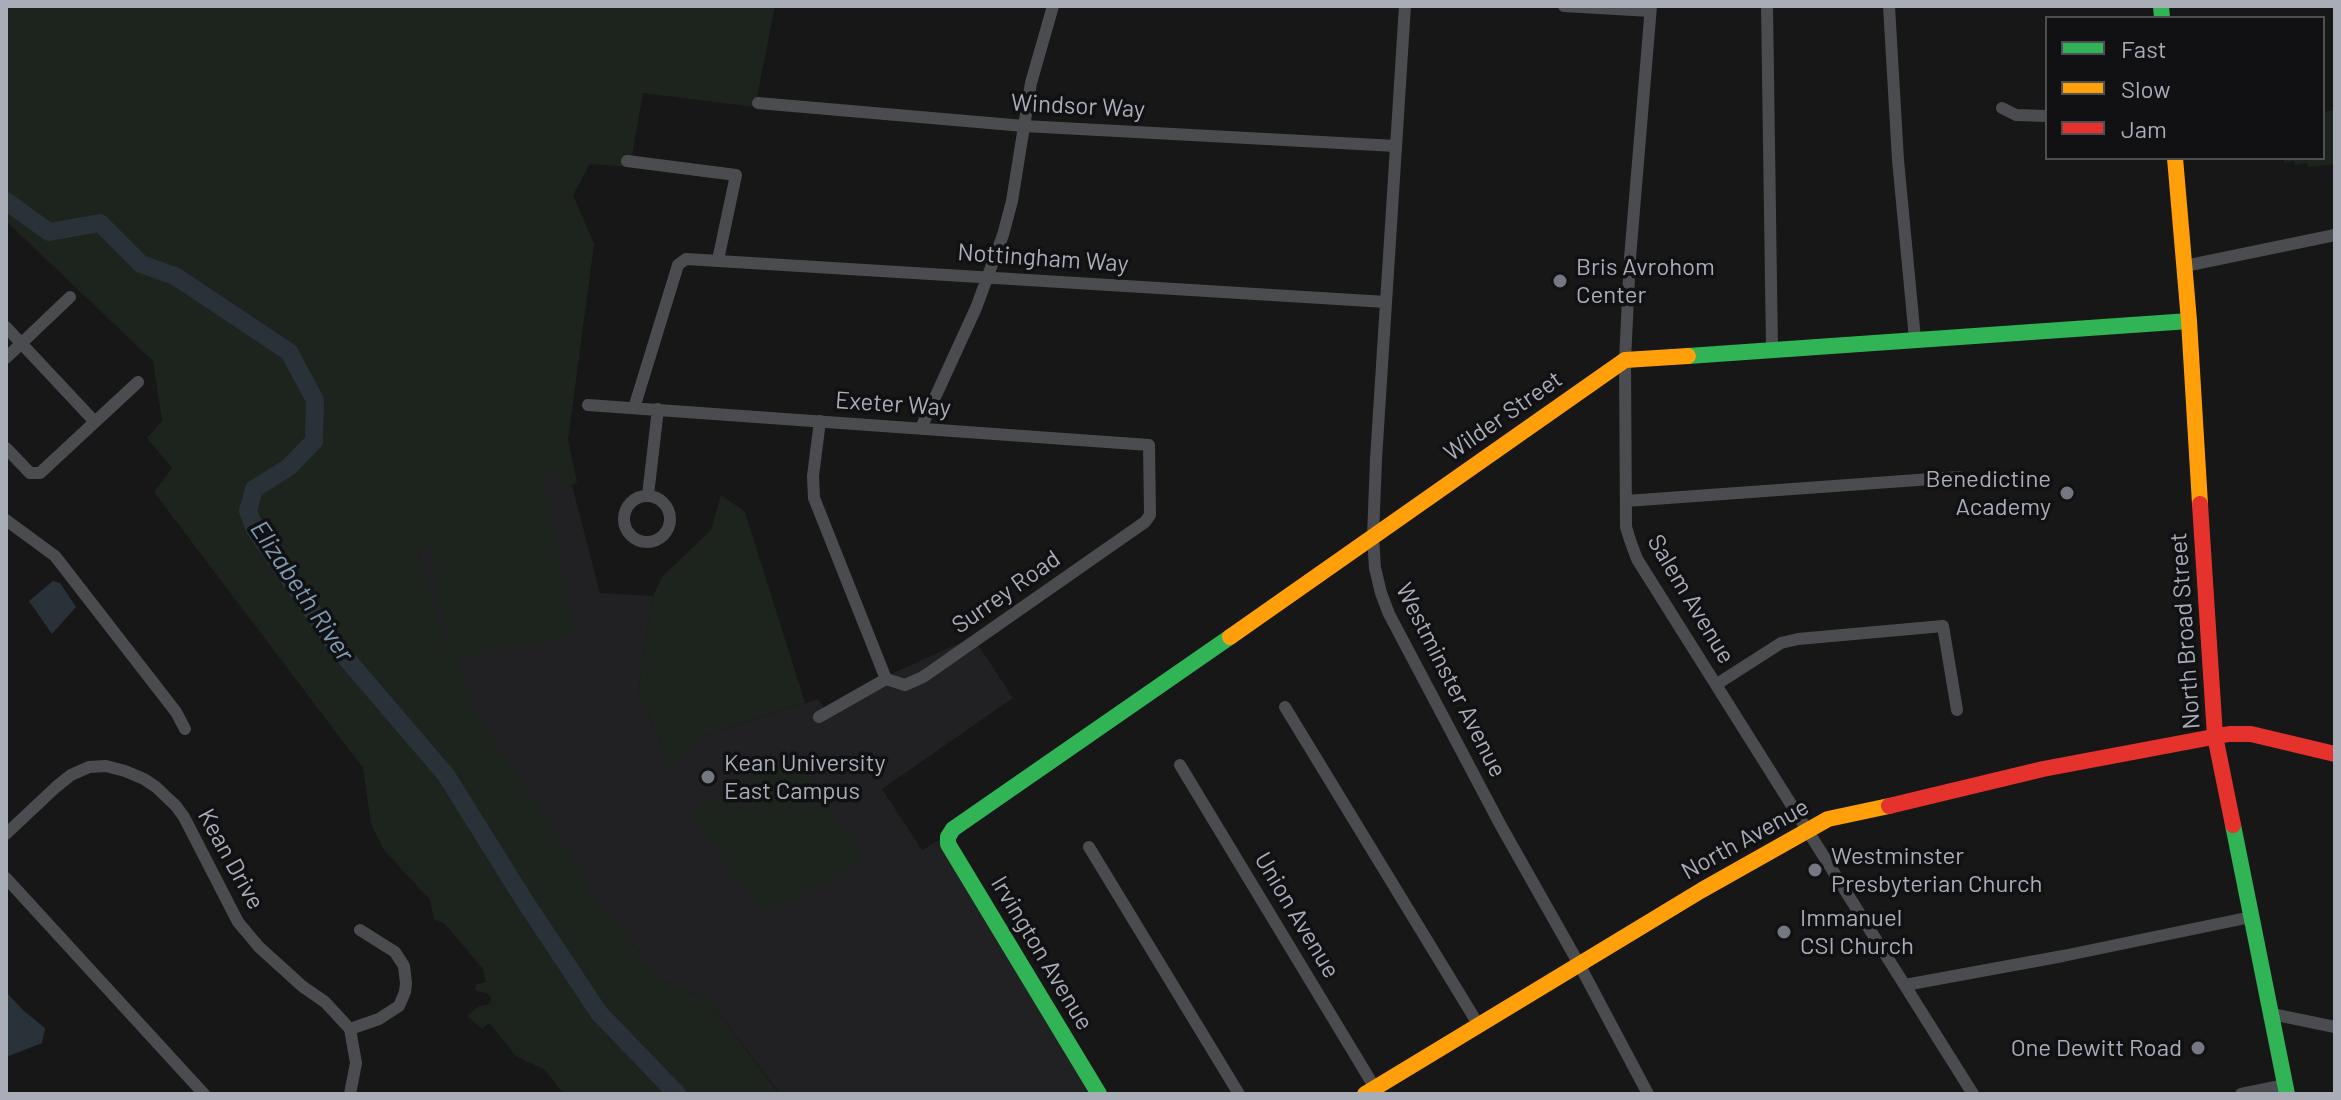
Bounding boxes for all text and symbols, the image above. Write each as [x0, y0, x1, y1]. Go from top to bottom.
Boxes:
legend [2045, 16, 2325, 160]
text: Fast [2121, 34, 2166, 63]
text: Slow [2121, 74, 2170, 103]
street label: Windsor Way [1010, 88, 1146, 124]
text: Jam [2121, 114, 2167, 143]
street label: Nottingham Way [956, 238, 1130, 278]
place label: Bris Avrohom Center [1576, 253, 1715, 309]
marker: Bris Avrohom Center [1551, 272, 1569, 290]
street label: Wilder Street [1438, 365, 1568, 467]
street label: Exeter Way [834, 386, 952, 422]
place label: Benedictine Academy [1925, 465, 2051, 521]
marker: Benedictine Academy [2058, 484, 2076, 502]
water label: Elizabeth River [243, 515, 361, 667]
street label: Salem Avenue [1641, 529, 1741, 669]
street label: North Broad Street [2164, 532, 2206, 730]
street label: Surrey Road [946, 544, 1066, 640]
street label: Westminster Avenue [1390, 578, 1512, 782]
place label: Kean University East Campus [724, 749, 885, 805]
marker: Kean University East Campus [699, 768, 717, 786]
street label: North Avenue [1676, 792, 1814, 886]
street label: Kean Drive [192, 804, 270, 914]
place label: Westminster Presbyterian Church [1831, 842, 2042, 898]
street label: Union Avenue [1248, 847, 1346, 983]
marker: Westminster Presbyterian Church [1806, 861, 1824, 879]
street label: Irvington Avenue [985, 871, 1099, 1035]
place label: Immanuel CSI Church [1800, 904, 1914, 960]
marker: Immanuel CSI Church [1775, 923, 1793, 941]
place label: One Dewitt Road [2011, 1034, 2182, 1062]
marker: One Dewitt Road [2189, 1039, 2207, 1057]

